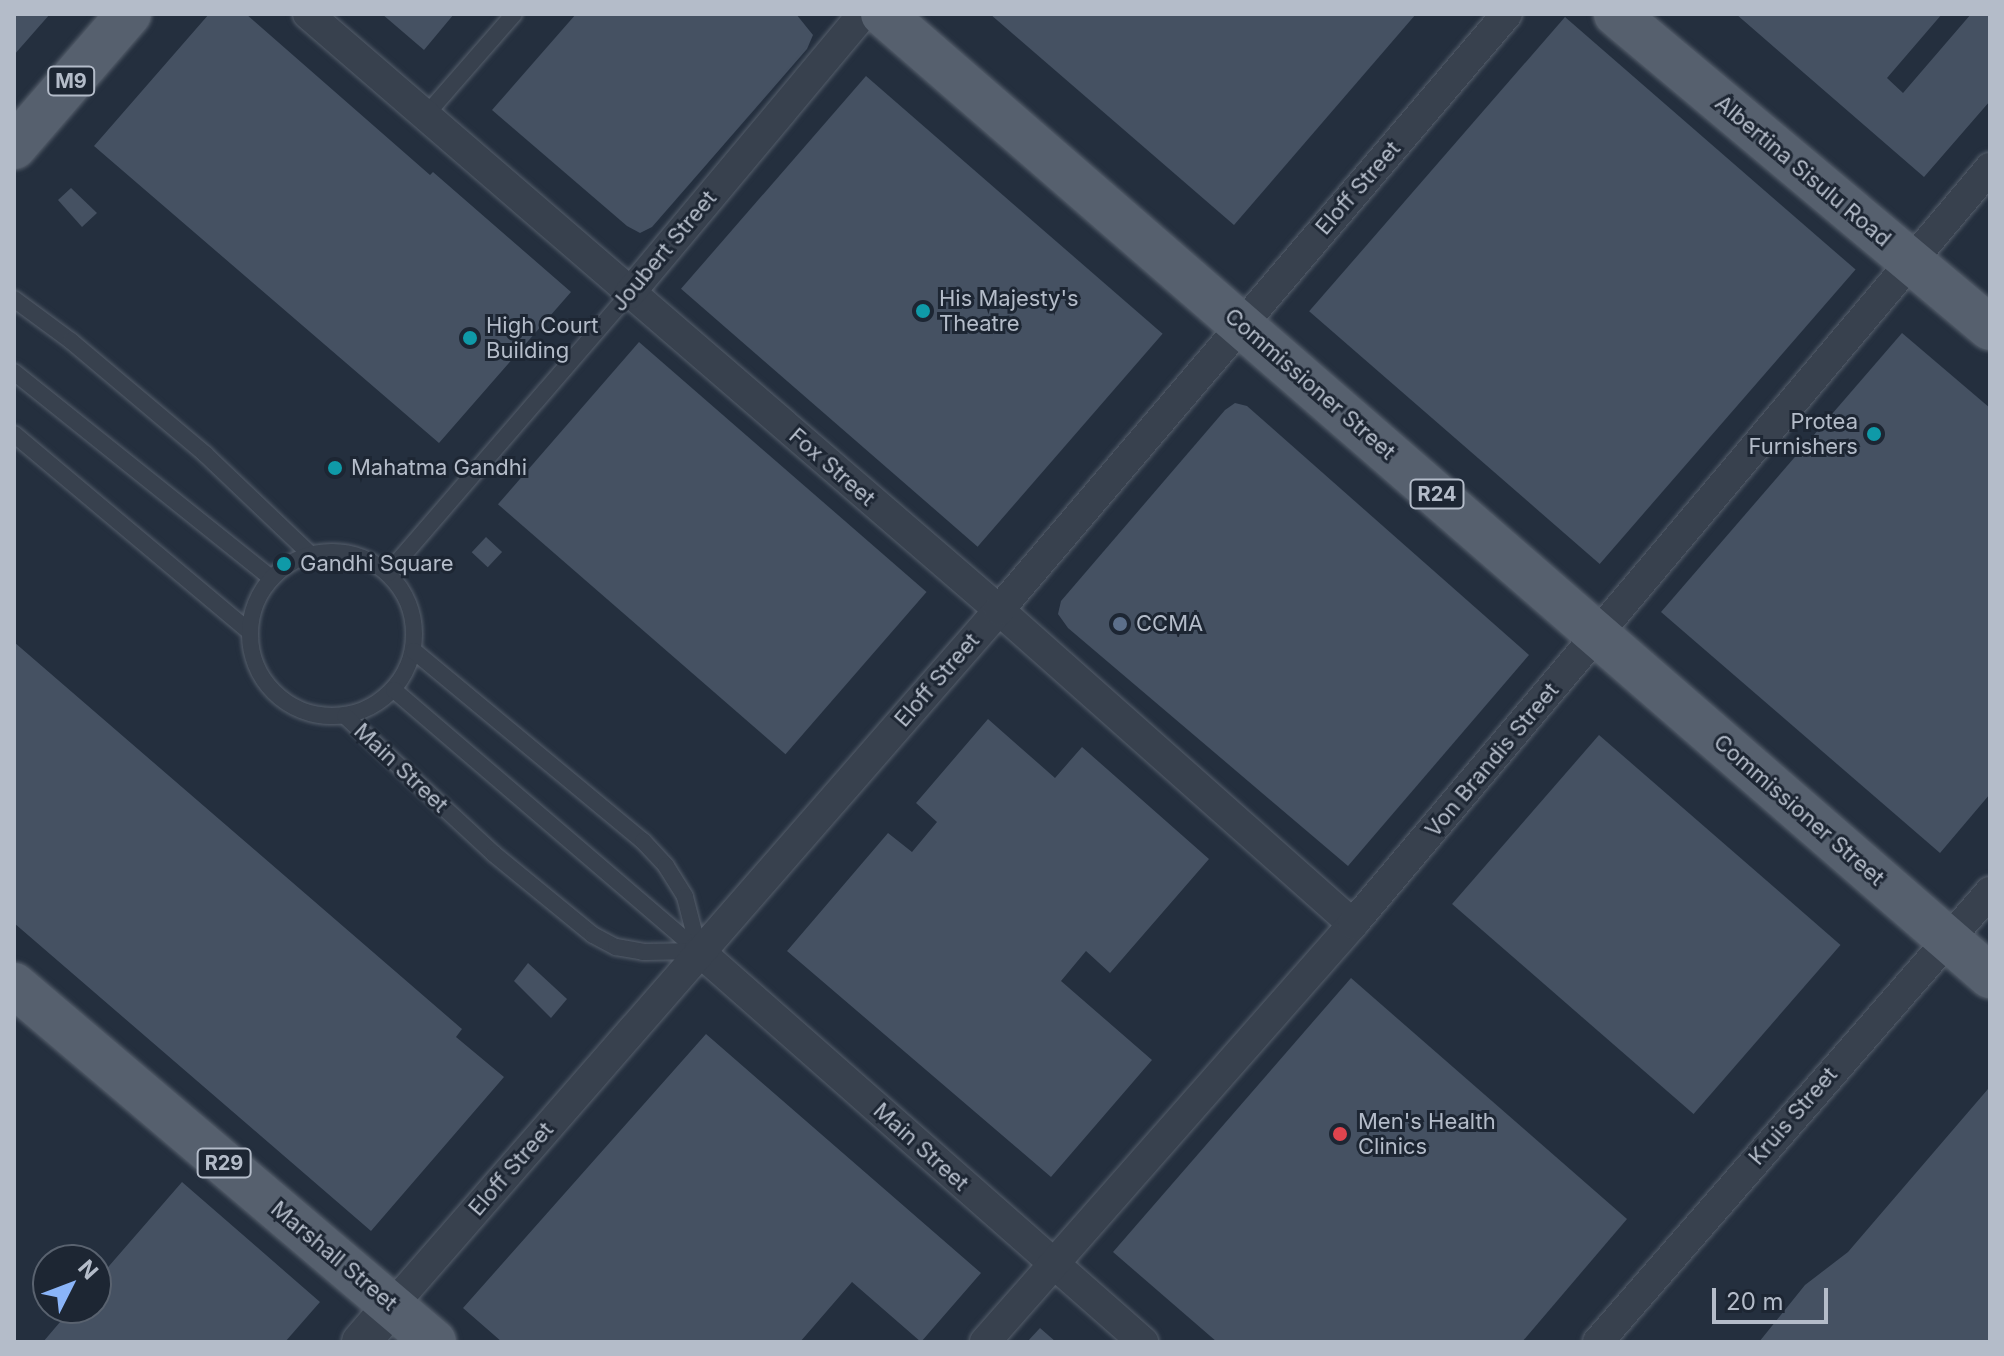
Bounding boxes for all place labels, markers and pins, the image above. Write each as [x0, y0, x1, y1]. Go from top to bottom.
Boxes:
place label: His Majesty's Theatre [939, 285, 1079, 336]
marker: His Majesty's Theatre [914, 302, 932, 320]
place label: High Court Building [486, 312, 598, 364]
marker: High Court Building [461, 329, 479, 347]
place label: Protea Furnishers [1748, 408, 1858, 460]
marker: Protea Furnishers [1865, 425, 1883, 443]
place label: Mahatma Gandhi [351, 455, 527, 481]
marker: Mahatma Gandhi [326, 459, 344, 477]
place label: Gandhi Square [300, 551, 453, 577]
marker: Gandhi Square [275, 555, 293, 573]
place label: CCMA [1136, 611, 1203, 637]
marker: CCMA [1111, 615, 1129, 633]
place label: Men's Health Clinics [1358, 1108, 1496, 1160]
marker: Men's Health Clinics [1329, 1123, 1351, 1145]

